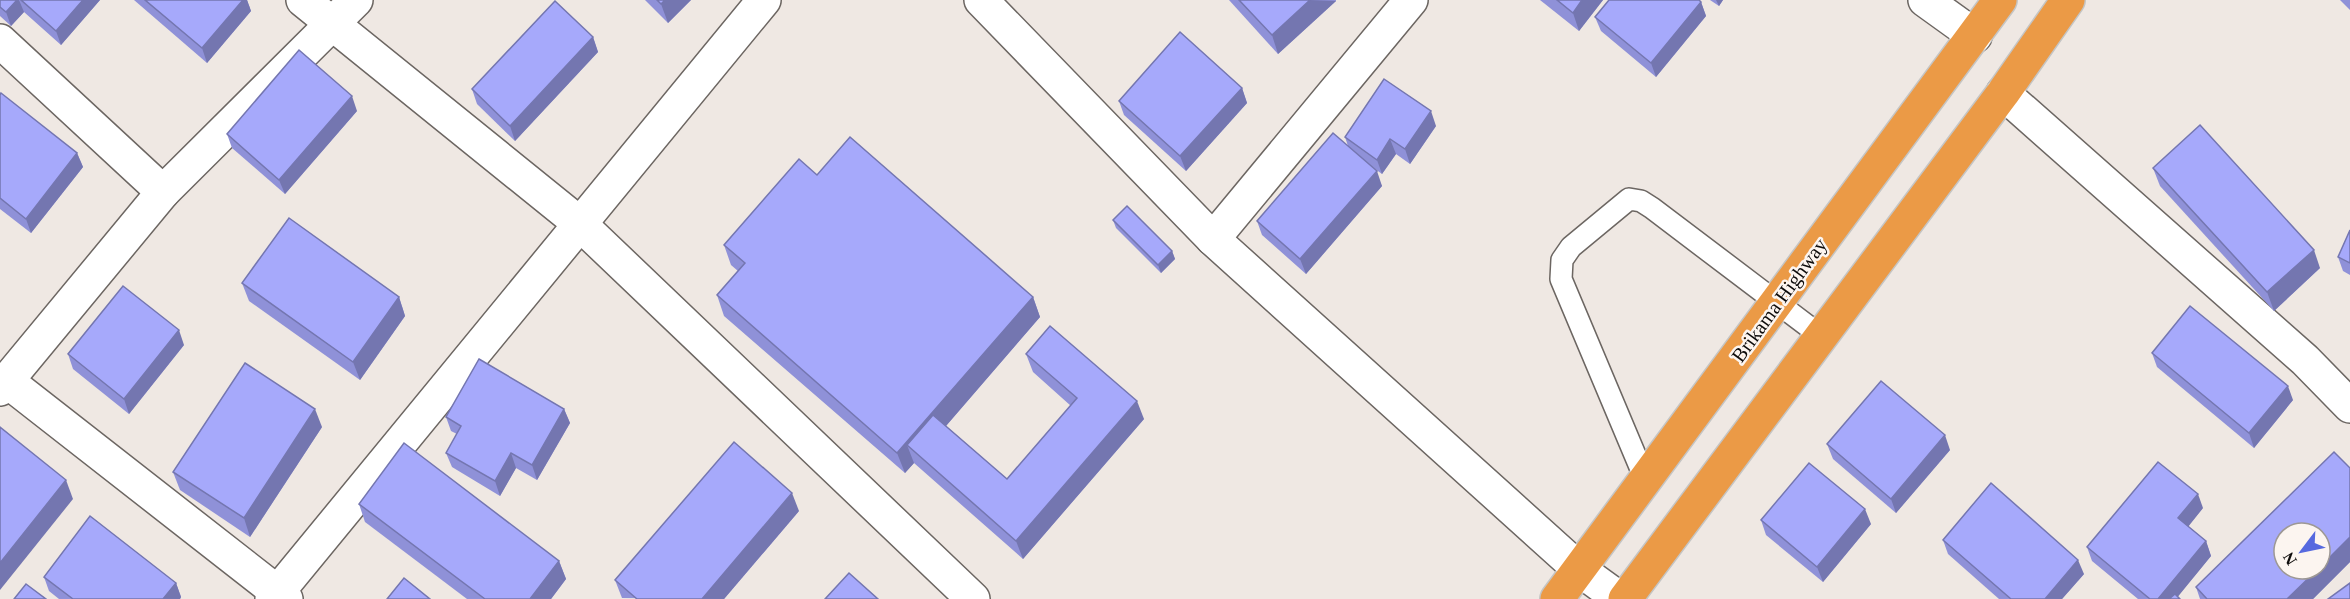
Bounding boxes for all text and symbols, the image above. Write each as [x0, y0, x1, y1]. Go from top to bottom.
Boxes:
street label: Brikama Highway [1727, 234, 1832, 367]
north arrow [2272, 521, 2332, 581]
text: N [2279, 549, 2300, 568]

